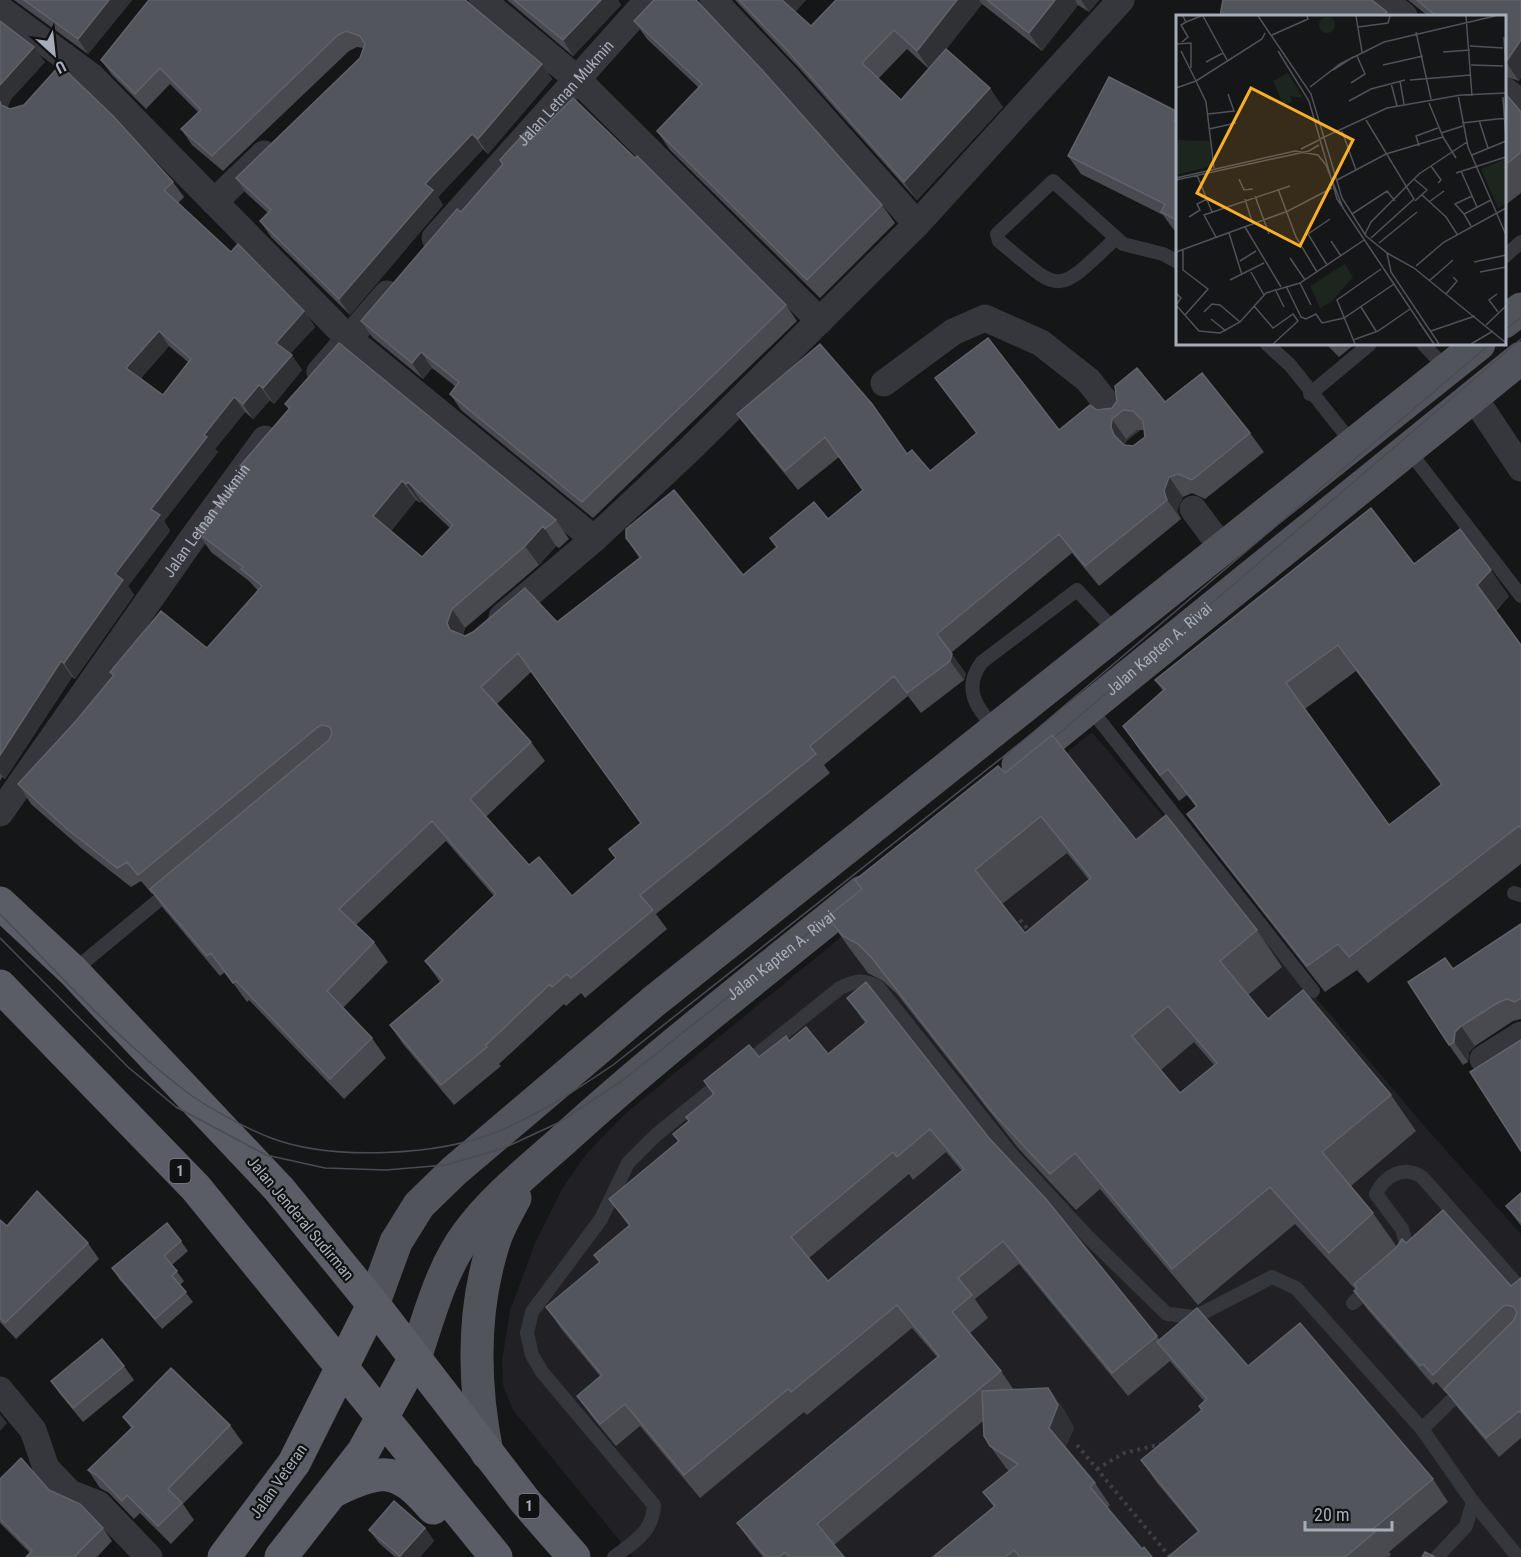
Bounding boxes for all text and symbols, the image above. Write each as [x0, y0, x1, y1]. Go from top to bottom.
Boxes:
inset map [1176, 15, 1506, 345]
north arrow [24, 24, 84, 84]
street label: Jalan Letnan Mukmin [513, 36, 618, 150]
text: U [52, 56, 69, 77]
street label: Jalan Letnan Mukmin [159, 460, 254, 581]
street label: Jalan Kapten A. Rivai [1102, 598, 1216, 700]
street label: Jalan Kapten A. Rivai [723, 906, 839, 1004]
street label: Jalan Jenderal Sudirman [243, 1152, 358, 1284]
road number: 1 [170, 1159, 190, 1183]
street label: Jalan Veteran [246, 1440, 311, 1522]
road number: 1 [518, 1494, 540, 1518]
scale bar [1305, 1494, 1392, 1532]
text: 20 m [1314, 1504, 1349, 1525]

